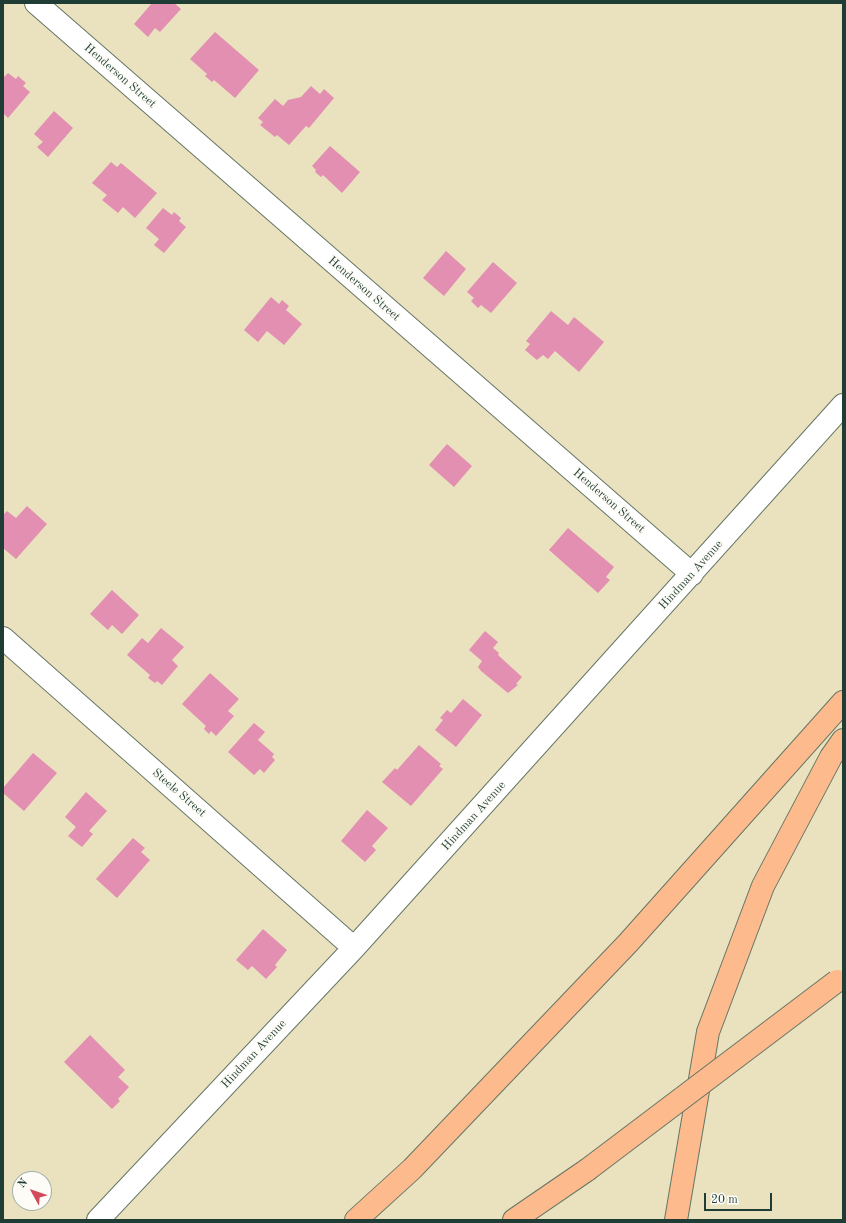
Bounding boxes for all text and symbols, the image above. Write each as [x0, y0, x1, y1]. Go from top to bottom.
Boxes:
street label: Henderson Street [81, 41, 159, 111]
street label: Henderson Street [325, 254, 403, 324]
street label: Henderson Street [570, 466, 648, 536]
street label: Hindman Avenue [656, 537, 726, 613]
street label: Steele Street [149, 766, 209, 820]
street label: Hindman Avenue [439, 778, 509, 854]
street label: Hindman Avenue [218, 1017, 290, 1091]
north arrow [12, 1171, 52, 1211]
text: N [16, 1177, 30, 1190]
scale bar [706, 1185, 774, 1211]
text: 20 m [711, 1194, 738, 1206]

